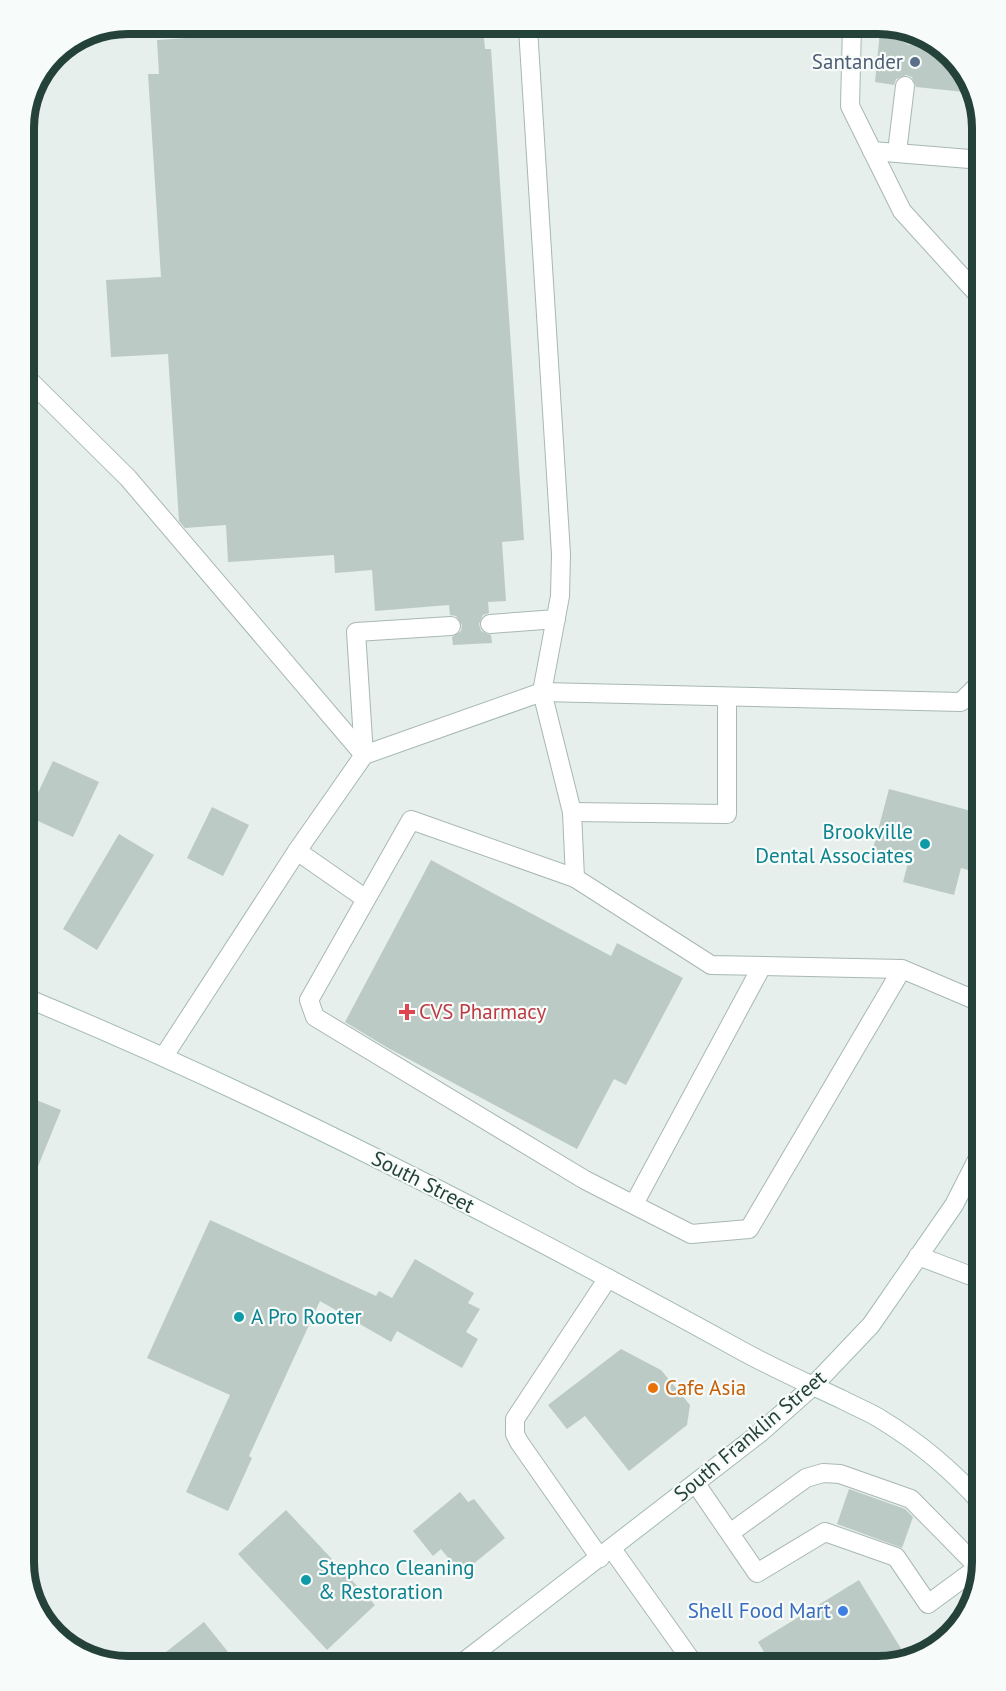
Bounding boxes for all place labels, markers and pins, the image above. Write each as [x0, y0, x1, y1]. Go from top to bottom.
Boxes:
place label: Santander [812, 48, 903, 75]
marker: Santander [908, 55, 922, 69]
place label: Brookville Dental Associates [755, 818, 913, 869]
marker: Brookville Dental Associates [918, 837, 932, 851]
place label: CVS Pharmacy [419, 998, 547, 1025]
marker: CVS Pharmacy [400, 1005, 414, 1019]
place label: A Pro Rooter [251, 1303, 362, 1330]
marker: A Pro Rooter [232, 1310, 246, 1324]
place label: Cafe Asia [665, 1374, 746, 1401]
marker: Cafe Asia [646, 1381, 660, 1395]
place label: Stephco Cleaning & Restoration [318, 1554, 475, 1605]
marker: Stephco Cleaning & Restoration [299, 1573, 313, 1587]
place label: Shell Food Mart [688, 1597, 831, 1624]
marker: Shell Food Mart [836, 1604, 850, 1618]

